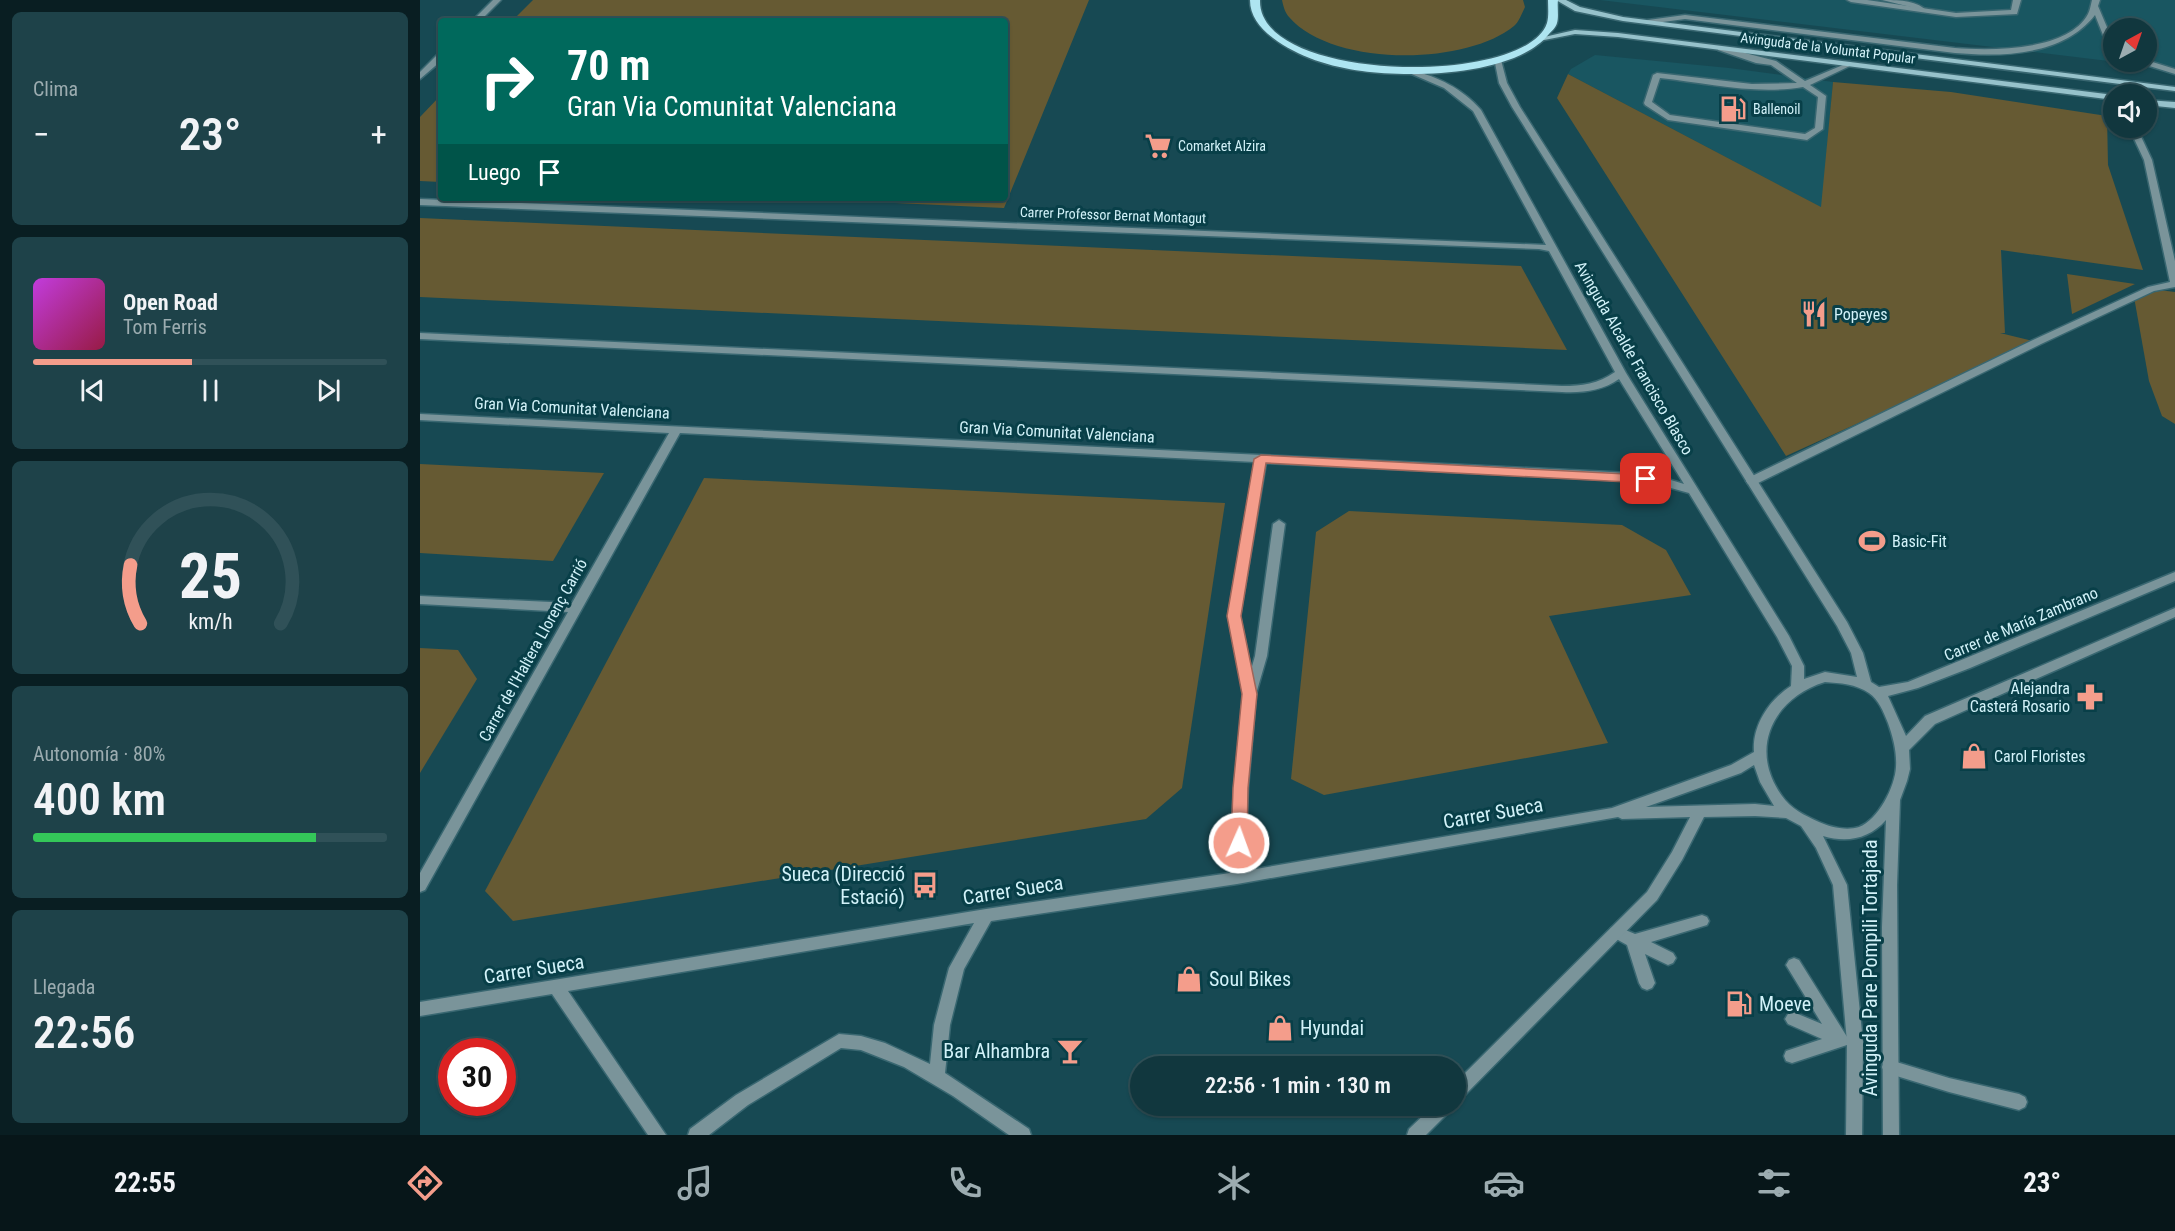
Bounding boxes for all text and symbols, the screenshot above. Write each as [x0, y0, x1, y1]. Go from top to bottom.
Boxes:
north arrow [2103, 18, 2157, 72]
map controls [2103, 18, 2157, 138]
street label: Avinguda de la Voluntat Popular [1740, 29, 1916, 67]
text: 70 m [567, 41, 650, 90]
icon: right [468, 42, 546, 120]
text: Clima [33, 77, 78, 101]
button: sound [2103, 84, 2157, 138]
text: Gran Via Comunitat Valenciana [567, 91, 897, 123]
fuel station icon: Ballenoil [1718, 94, 1748, 124]
place label: Ballenoil [1753, 101, 1801, 117]
text: 23° [179, 108, 241, 161]
text: − [33, 115, 50, 154]
text: + [371, 115, 387, 154]
supermarket icon: Comarket Alzira [1143, 131, 1173, 161]
place label: Comarket Alzira [1178, 138, 1266, 154]
icon: arrive [533, 156, 566, 189]
text: Luego [468, 160, 521, 185]
street label: Carrer Professor Bernat Montagut [1020, 204, 1206, 226]
street label: Avinguda Alcalde Francisco Blasco [1571, 258, 1697, 458]
text: Open Road [123, 290, 218, 315]
restaurant icon: Popeyes [1799, 299, 1829, 329]
place label: Popeyes [1834, 305, 1887, 324]
text: Tom Ferris [123, 315, 207, 339]
icon: previous [76, 374, 109, 407]
icon: pause [194, 374, 227, 407]
icon: next [312, 374, 345, 407]
street label: Gran Via Comunitat Valenciana [474, 393, 670, 423]
street label: Gran Via Comunitat Valenciana [959, 417, 1155, 447]
pin [1620, 453, 1671, 504]
icon: arrive [1629, 462, 1662, 495]
sports icon: Basic-Fit [1857, 526, 1887, 556]
place label: Basic-Fit [1892, 532, 1947, 551]
text: 25 [178, 541, 242, 614]
street label: Carrer de l'Haltera Llorenç Carrió [475, 555, 591, 745]
street label: Carrer de María Zambrano [1941, 583, 2101, 665]
text: km/h [188, 610, 232, 635]
place label: Alejandra Casterá Rosario [1970, 679, 2070, 716]
pharmacy icon: Alejandra Casterá Rosario [2075, 682, 2105, 712]
shop icon: Carol Floristes [1959, 741, 1989, 771]
text: Autonomía · 80% [33, 742, 165, 766]
place label: Carol Floristes [1994, 747, 2086, 766]
text: 400 km [33, 773, 166, 826]
street label: Carrer Sueca [1441, 792, 1545, 834]
position arrow [1207, 811, 1271, 875]
street label: Avinguda Pare Pompili Tortajada [1858, 840, 1882, 1096]
place label: Sueca (Direcció Estació) [782, 862, 905, 909]
bus stop icon: Sueca (Direcció Estació) [910, 870, 940, 900]
street label: Carrer Sueca [961, 870, 1065, 910]
street label: Carrer Sueca [482, 949, 586, 989]
shop icon: Soul Bikes [1174, 964, 1204, 994]
place label: Soul Bikes [1209, 967, 1291, 991]
text: Llegada [33, 975, 95, 999]
fuel station icon: Moeve [1724, 989, 1754, 1019]
place label: Moeve [1759, 992, 1811, 1016]
text: 22:56 [33, 1006, 135, 1059]
shop icon: Hyundai [1265, 1013, 1295, 1043]
place label: Hyundai [1300, 1016, 1364, 1040]
bar icon: Bar Alhambra [1055, 1036, 1085, 1066]
speed limit sign: 30 [438, 1038, 516, 1116]
place label: Bar Alhambra [943, 1039, 1050, 1063]
text: 22:56 · 1 min · 130 m [1205, 1073, 1391, 1098]
icon: directions [404, 1162, 446, 1204]
icon: music [674, 1162, 716, 1204]
icon: phone [944, 1162, 986, 1204]
icon: climate [1213, 1162, 1255, 1204]
icon: car [1483, 1162, 1525, 1204]
icon: filters [1753, 1162, 1795, 1204]
text: 22:55 [114, 1167, 176, 1199]
text: 23° [2023, 1167, 2061, 1199]

